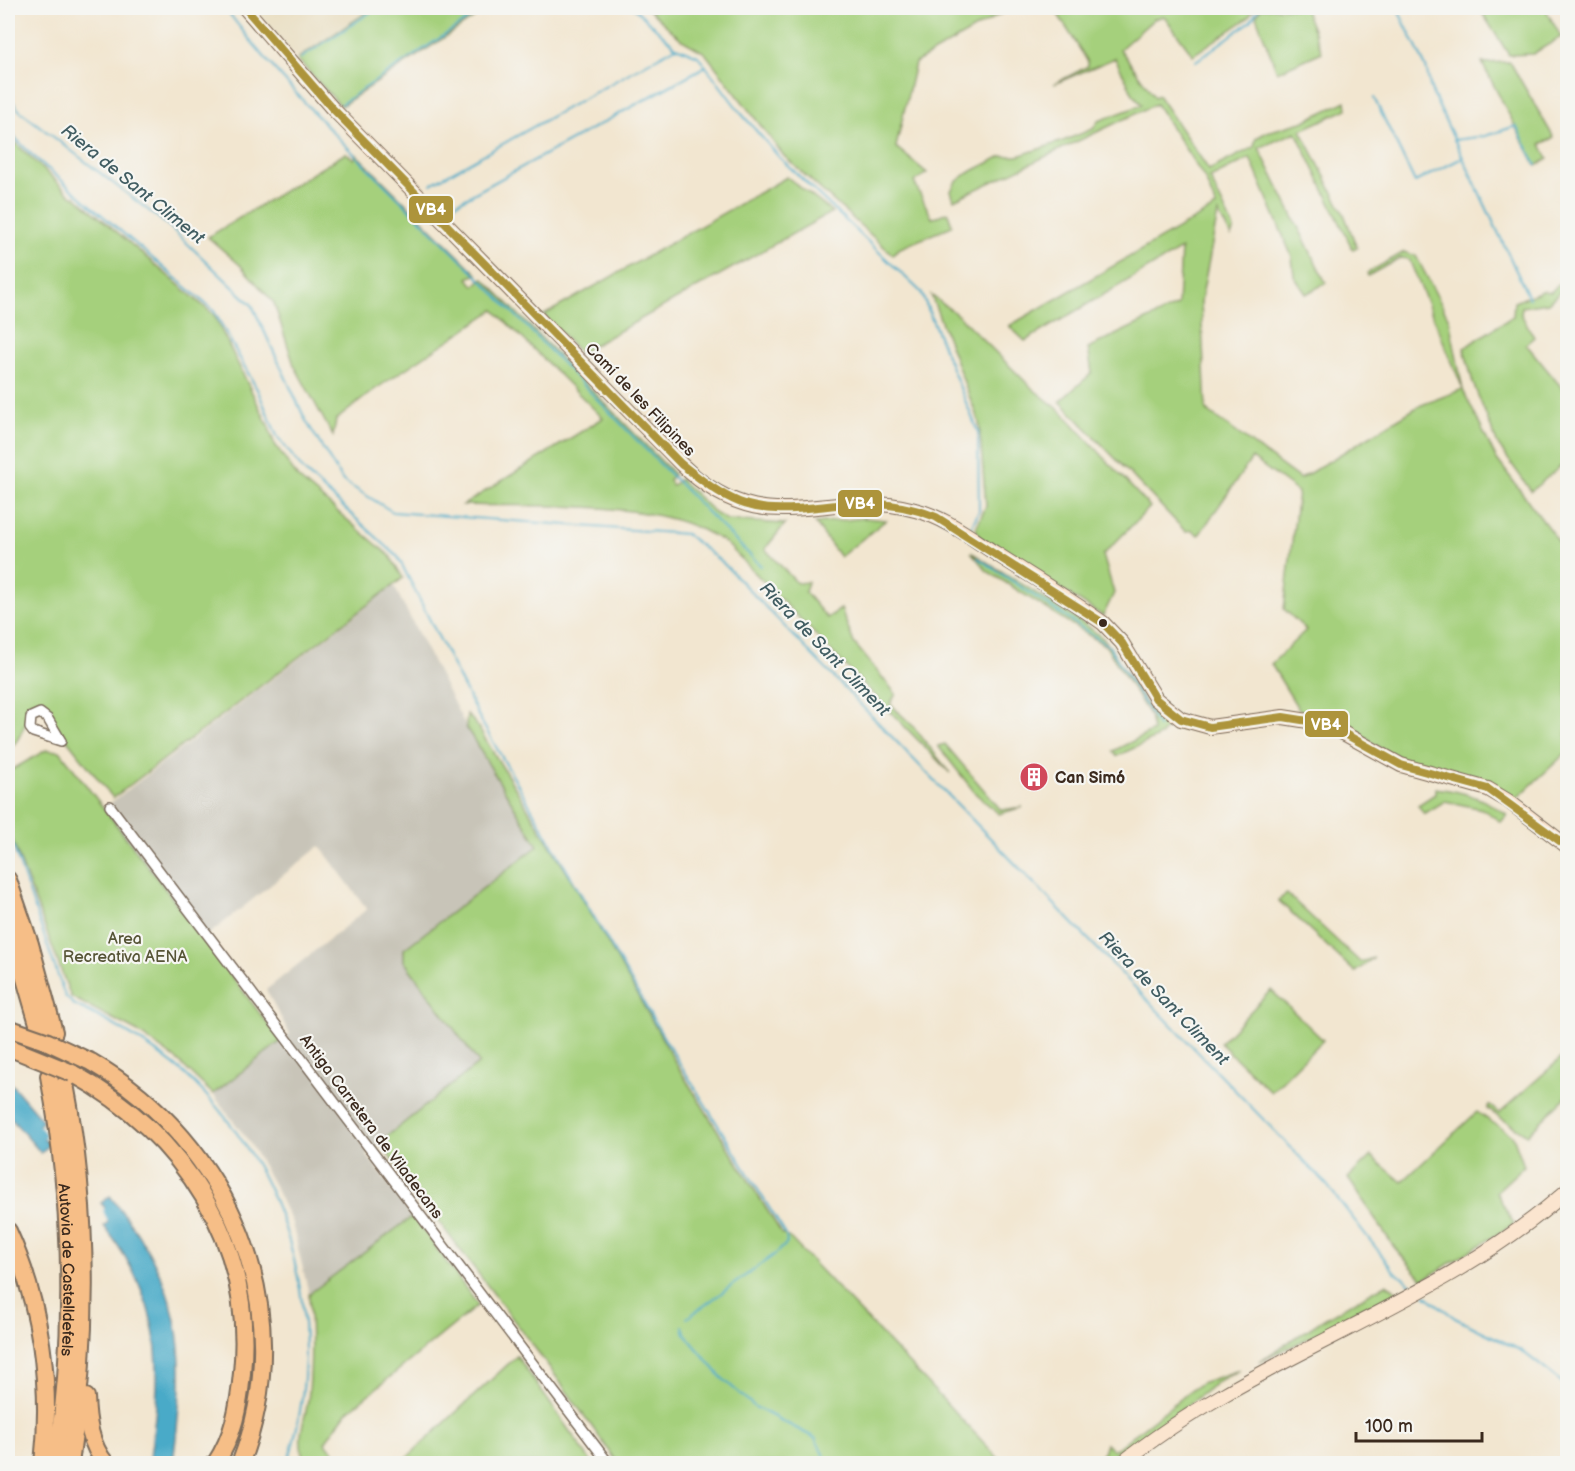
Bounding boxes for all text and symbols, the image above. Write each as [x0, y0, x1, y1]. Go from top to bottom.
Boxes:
water label: Riera de Sant Climent [57, 120, 209, 249]
line badge: VB4 [408, 195, 454, 224]
text: VB4 [416, 201, 447, 220]
street label: Camí de les Filipines [581, 339, 699, 461]
line badge: VB4 [837, 489, 883, 518]
text: VB4 [845, 495, 876, 514]
water label: Riera de Sant Climent [755, 578, 894, 721]
unlabelled marker [1097, 617, 1109, 629]
line badge: VB4 [1304, 710, 1349, 738]
text: VB4 [1311, 716, 1342, 735]
building icon: Can Simó [1018, 761, 1050, 793]
place label: Can Simó [1055, 769, 1125, 788]
water label: Riera de Sant Climent [1094, 927, 1233, 1070]
park label: Area Recreativa AENA [63, 930, 187, 967]
street label: Antiga Carretera de Viladecans [295, 1031, 446, 1223]
street label: Autovia de Castelldefels [53, 1183, 77, 1357]
scale bar [1356, 1405, 1482, 1443]
text: 100 m [1365, 1416, 1413, 1437]

